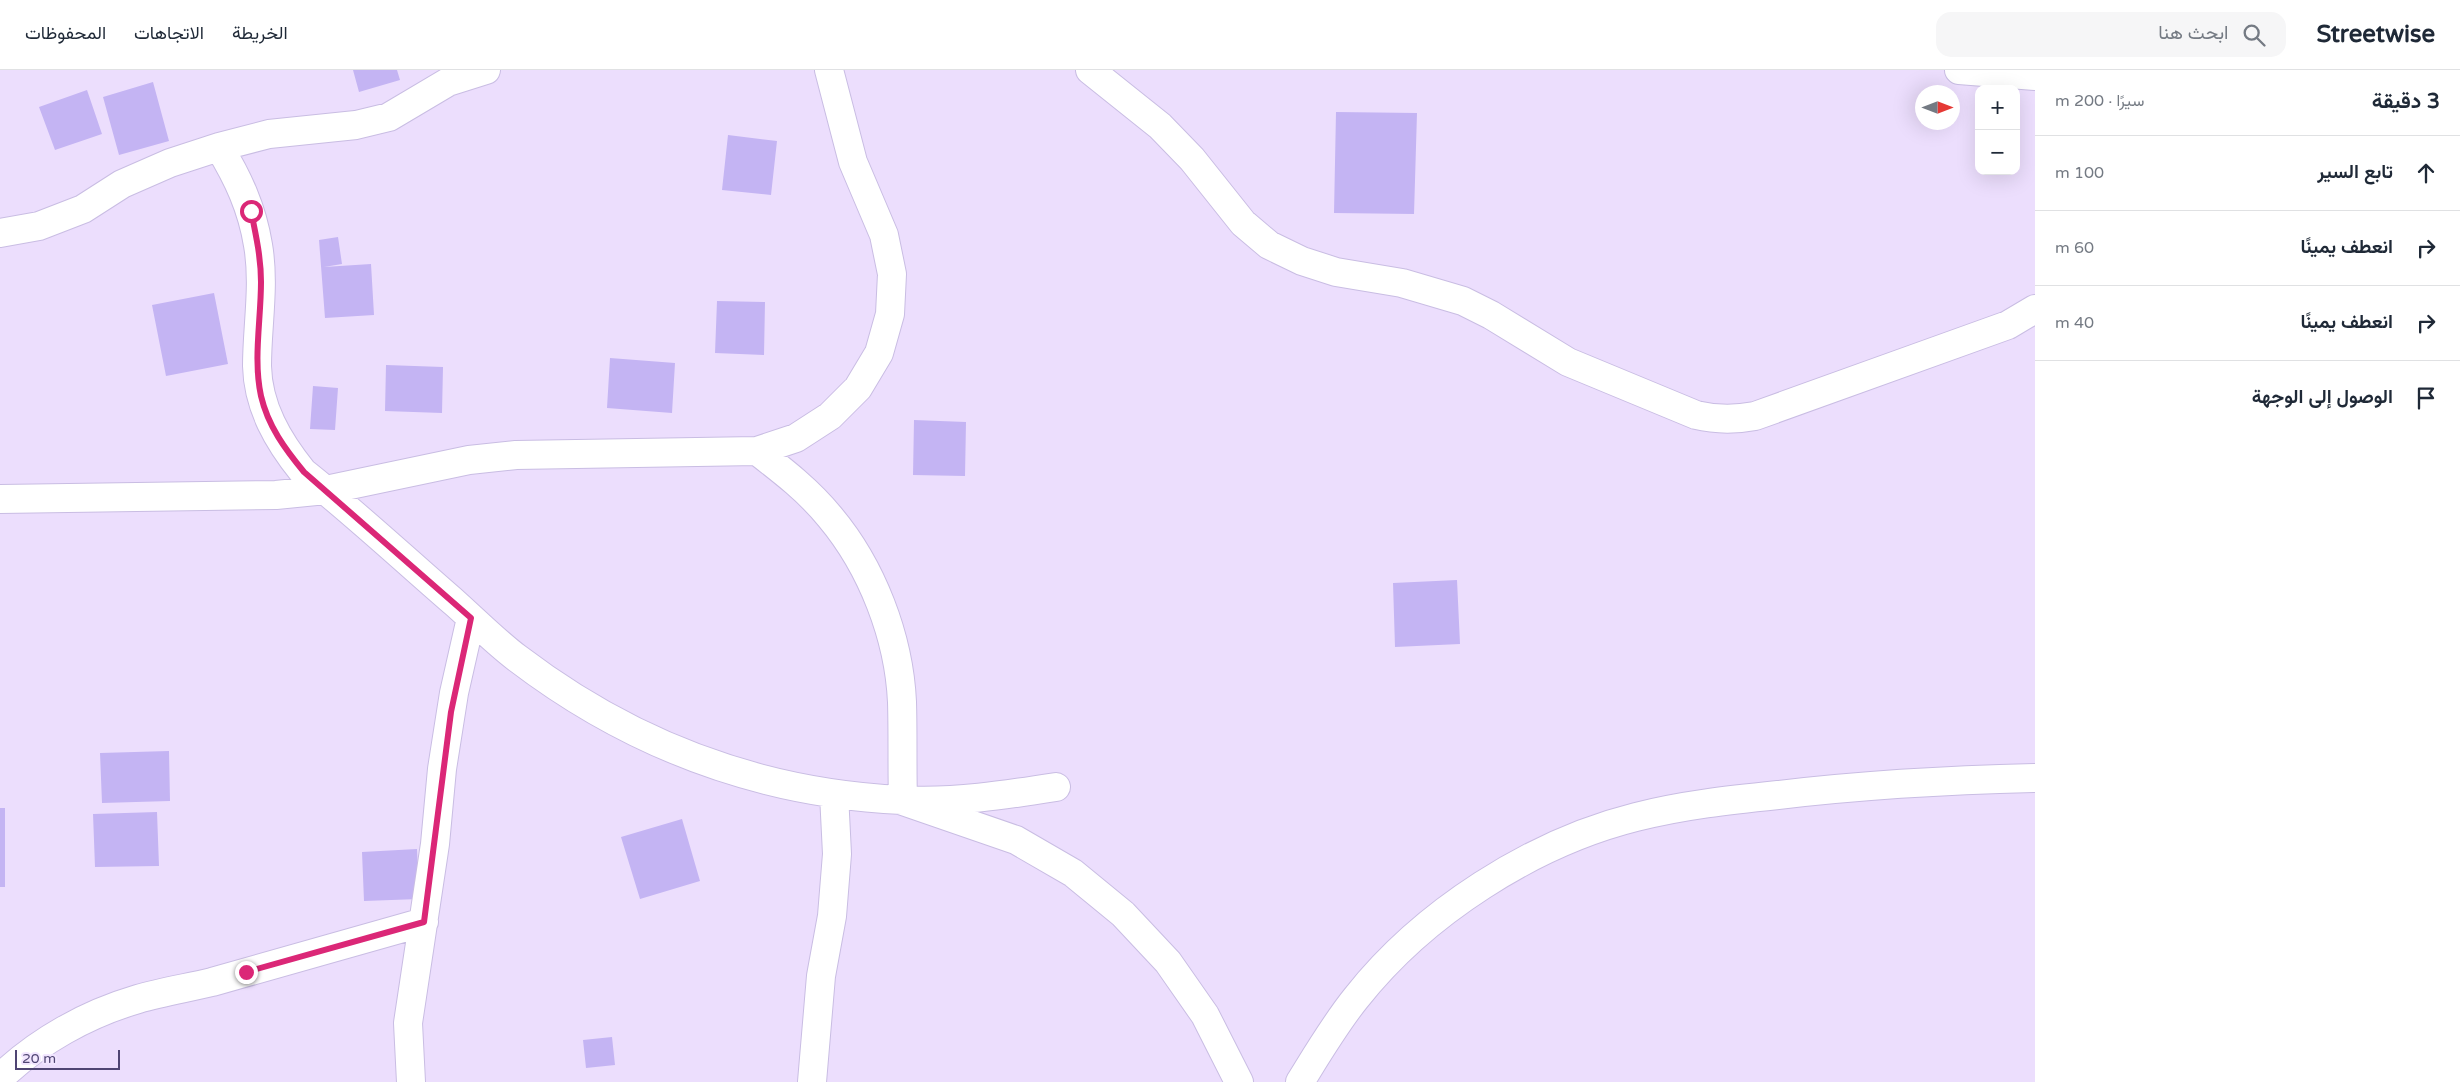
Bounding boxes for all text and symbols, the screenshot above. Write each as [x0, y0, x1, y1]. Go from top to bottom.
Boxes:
search box [1936, 12, 2286, 57]
text: Streetwise [2316, 20, 2435, 49]
icon: search [2240, 21, 2268, 49]
text: المحفوظات [25, 22, 106, 44]
text: الاتجاهات [134, 22, 204, 44]
text: الخريطة [232, 22, 288, 44]
text: ابحث هنا [2158, 22, 2228, 44]
north arrow [1915, 85, 1960, 130]
map controls [1975, 85, 2020, 175]
button: + [1975, 85, 2020, 130]
text: 3 دقيقة [2372, 89, 2440, 114]
text: سيرًا · 200 m [2055, 91, 2144, 111]
button: − [1975, 130, 2020, 175]
icon: ahead [2412, 159, 2440, 187]
text: تابع السير [2317, 161, 2393, 183]
text: 100 m [2055, 163, 2104, 183]
route start [240, 200, 263, 223]
icon: right [2412, 234, 2440, 262]
text: انعطف يمينًا [2300, 236, 2393, 258]
text: 60 m [2055, 238, 2094, 258]
icon: right [2412, 309, 2440, 337]
text: انعطف يمينًا [2300, 311, 2393, 333]
text: 40 m [2055, 313, 2094, 333]
icon: arrive [2412, 384, 2440, 412]
text: الوصول إلى الوجهة [2252, 386, 2393, 408]
route end [235, 961, 258, 984]
scale bar [15, 1047, 120, 1070]
text: 20 m [22, 1050, 56, 1067]

